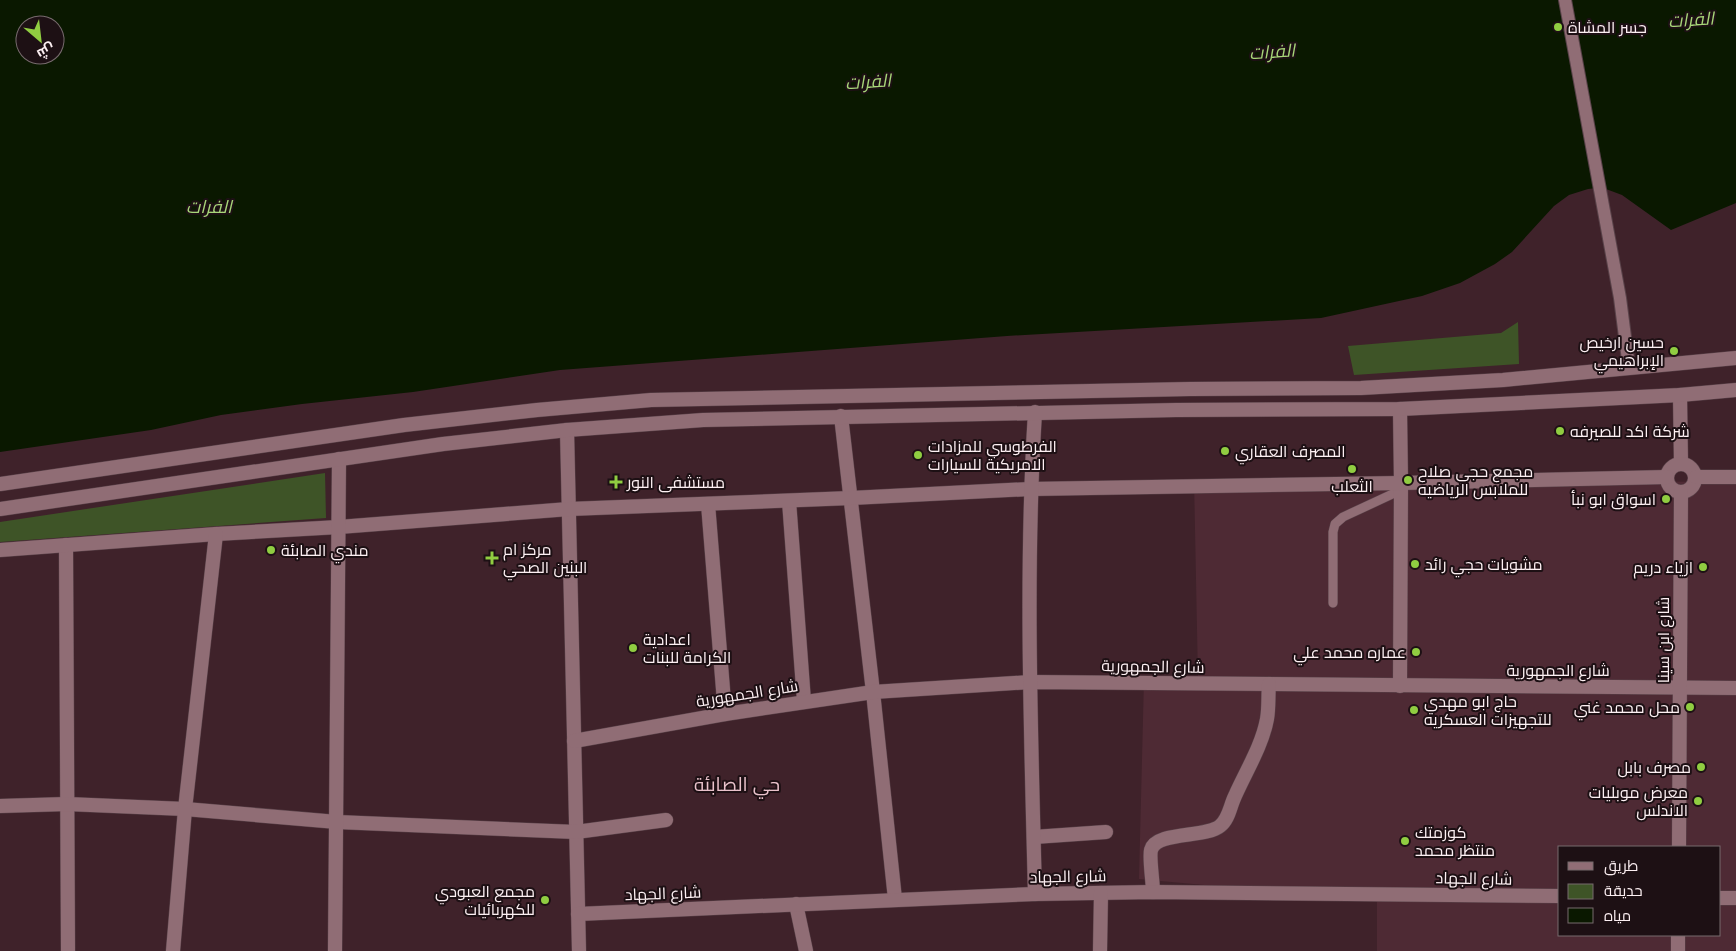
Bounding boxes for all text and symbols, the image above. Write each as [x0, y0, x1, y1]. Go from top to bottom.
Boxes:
water label: الفرات [1667, 6, 1717, 33]
north arrow [15, 15, 65, 65]
place label: جسر المشاة [1568, 17, 1647, 37]
marker: جسر المشاة [1552, 21, 1564, 33]
water label: الفرات [1248, 38, 1298, 65]
text: ش [34, 39, 58, 64]
water label: الفرات [844, 68, 894, 95]
water label: الفرات [186, 195, 234, 218]
place label: حسين ارخيص الإبراهيمي [1580, 332, 1664, 374]
marker: حسين ارخيص الإبراهيمي [1668, 345, 1680, 357]
place label: شركة اكد للصيرفه [1570, 421, 1690, 441]
marker: شركة اكد للصيرفه [1554, 425, 1566, 437]
place label: الفرطوسي للمزادات الامريكية للسيارات [928, 436, 1057, 474]
place label: المصرف العقاري [1235, 441, 1346, 465]
marker: المصرف العقاري [1219, 445, 1231, 457]
marker: الفرطوسي للمزادات الامريكية للسيارات [912, 449, 924, 461]
place label: مجمع حجي صلاح للملابس الرياضيه [1418, 461, 1533, 500]
marker: الثعلب [1346, 463, 1358, 475]
place label: مستشفى النور [626, 472, 725, 493]
marker: مجمع حجي صلاح للملابس الرياضيه [1402, 474, 1414, 486]
marker: مستشفى النور [609, 475, 623, 489]
place label: الثعلب [1331, 476, 1373, 496]
place label: اسواق ابو نبأ [1571, 489, 1656, 510]
marker: اسواق ابو نبأ [1660, 493, 1672, 505]
place label: مركز ام البنين الصحي [503, 539, 587, 581]
place label: مندي الصابئة [281, 540, 368, 564]
marker: مندي الصابئة [265, 544, 277, 556]
marker: مركز ام البنين الصحي [485, 551, 499, 565]
place label: مشويات حجي رائد [1425, 554, 1542, 578]
place label: ازياء دريم [1633, 557, 1693, 579]
marker: مشويات حجي رائد [1409, 558, 1421, 570]
marker: ازياء دريم [1697, 561, 1709, 573]
street label: شارع ابن سينا [1653, 597, 1675, 683]
place label: اعدادية الكرامة للبنات [643, 629, 731, 667]
marker: اعدادية الكرامة للبنات [627, 642, 639, 654]
place label: عماره محمد علي [1293, 642, 1406, 666]
marker: عماره محمد علي [1410, 646, 1422, 658]
street label: شارع الجمهورية [1101, 655, 1205, 679]
street label: شارع الجمهورية [1506, 660, 1610, 682]
street label: شارع الجمهورية [694, 675, 800, 713]
place label: حاج ابو مهدي للتجهيزات العسكريه [1424, 691, 1552, 730]
place label: محل محمد غني [1574, 697, 1680, 721]
marker: محل محمد غني [1684, 701, 1696, 713]
marker: حاج ابو مهدي للتجهيزات العسكريه [1408, 704, 1420, 716]
place label: مصرف بابل [1618, 757, 1691, 778]
marker: مصرف بابل [1695, 761, 1707, 773]
district label: حي الصابئة [694, 772, 780, 799]
place label: معرض موبليات الاندلس [1589, 782, 1688, 821]
marker: معرض موبليات الاندلس [1692, 795, 1704, 807]
place label: كوزمتك منتظر محمد [1415, 822, 1495, 860]
marker: كوزمتك منتظر محمد [1399, 835, 1411, 847]
legend [1558, 846, 1721, 936]
text: طريق [1604, 856, 1638, 876]
street label: شارع الجهاد [1030, 865, 1107, 889]
street label: شارع الجهاد [1435, 867, 1512, 891]
place label: مجمع العبودي للكهربائيات [435, 881, 535, 920]
text: حديقة [1604, 881, 1643, 900]
street label: شارع الجهاد [624, 882, 702, 906]
marker: مجمع العبودي للكهربائيات [539, 894, 551, 906]
text: مياه [1604, 906, 1631, 925]

